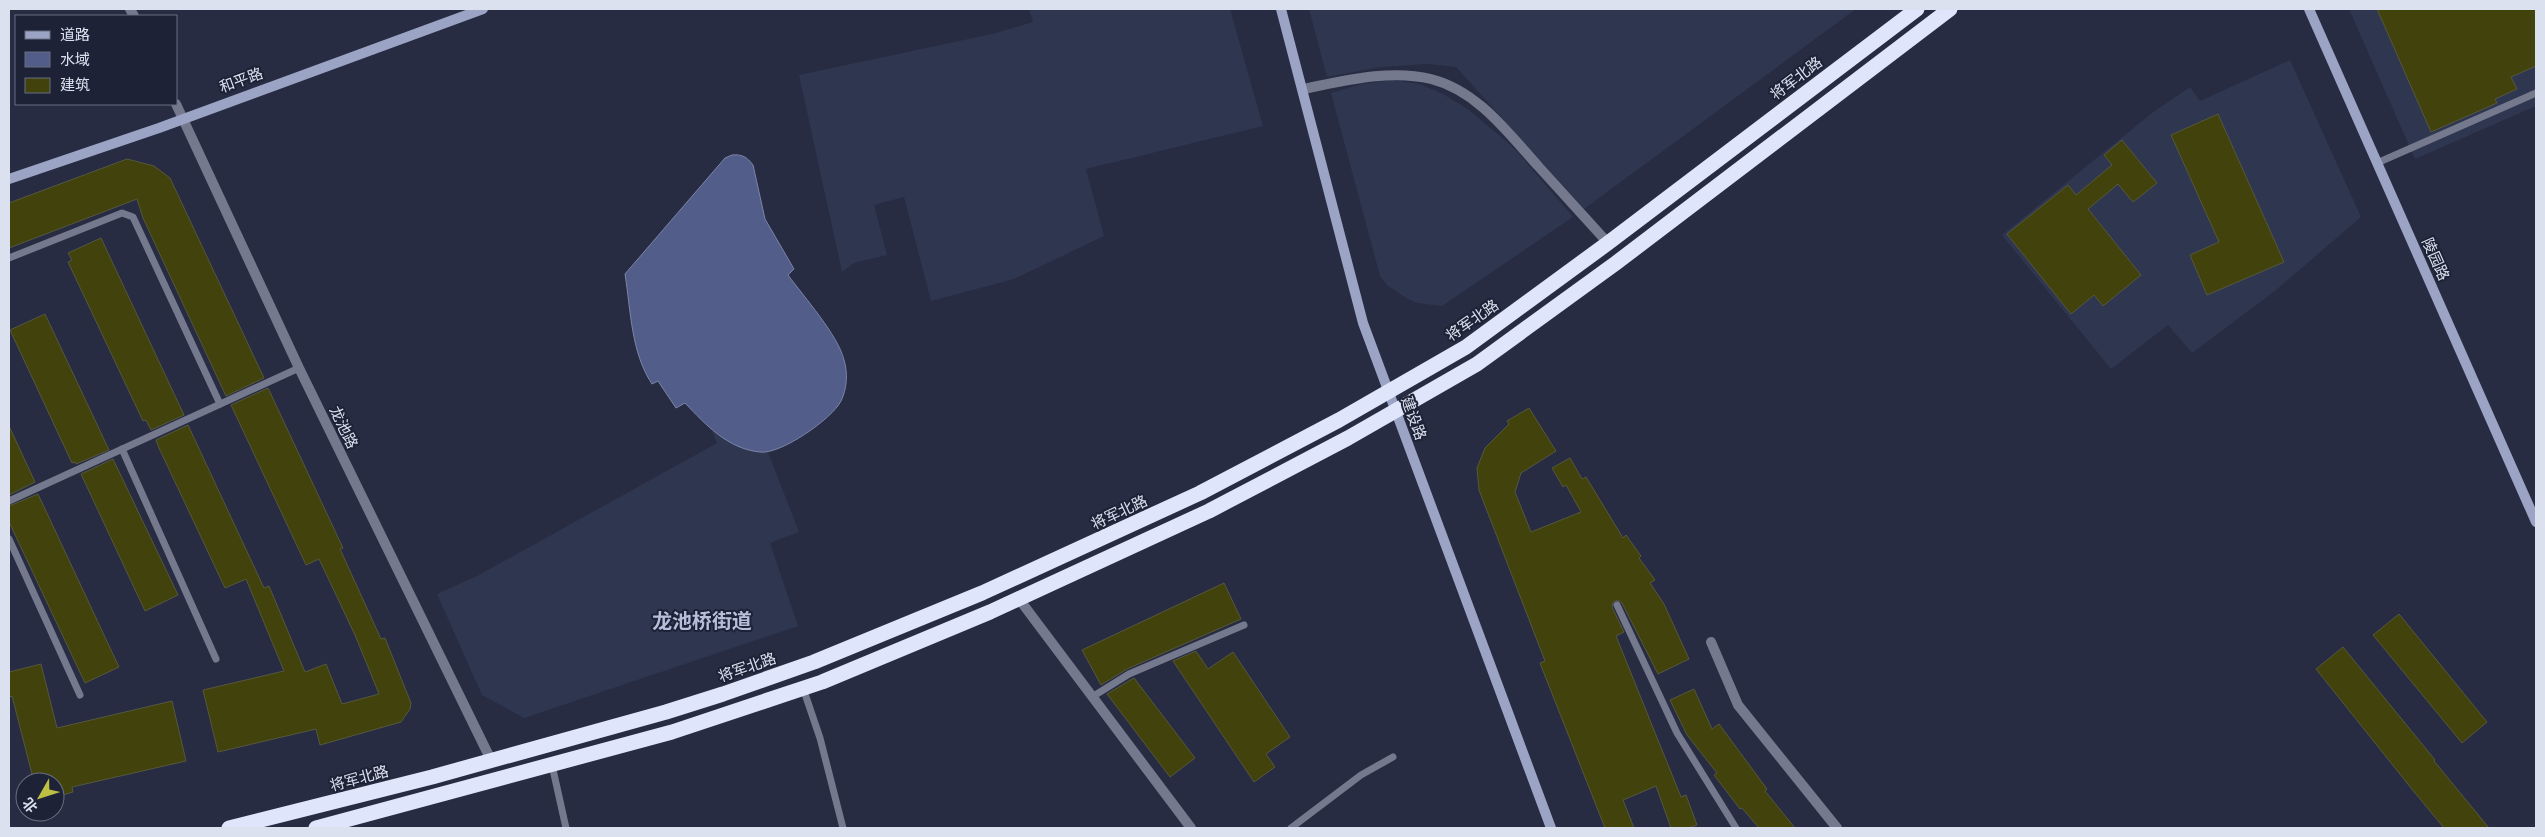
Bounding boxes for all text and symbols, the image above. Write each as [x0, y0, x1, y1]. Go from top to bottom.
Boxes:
legend [15, 15, 178, 105]
text: 道路 [60, 24, 90, 45]
text: 水域 [60, 49, 90, 70]
street label: 将军北路 [1766, 52, 1826, 104]
street label: 和平路 [216, 62, 266, 98]
text: 建筑 [60, 74, 90, 95]
street label: 陵园路 [2417, 234, 2455, 284]
street label: 将军北路 [1441, 294, 1503, 346]
street label: 建设路 [1396, 393, 1432, 443]
street label: 龙池路 [325, 402, 363, 452]
street label: 将军北路 [1087, 490, 1151, 534]
district label: 龙池桥街道 [652, 607, 752, 635]
street label: 将军北路 [715, 647, 779, 687]
street label: 将军北路 [327, 760, 391, 796]
north arrow [15, 772, 65, 822]
text: 北 [18, 793, 42, 817]

